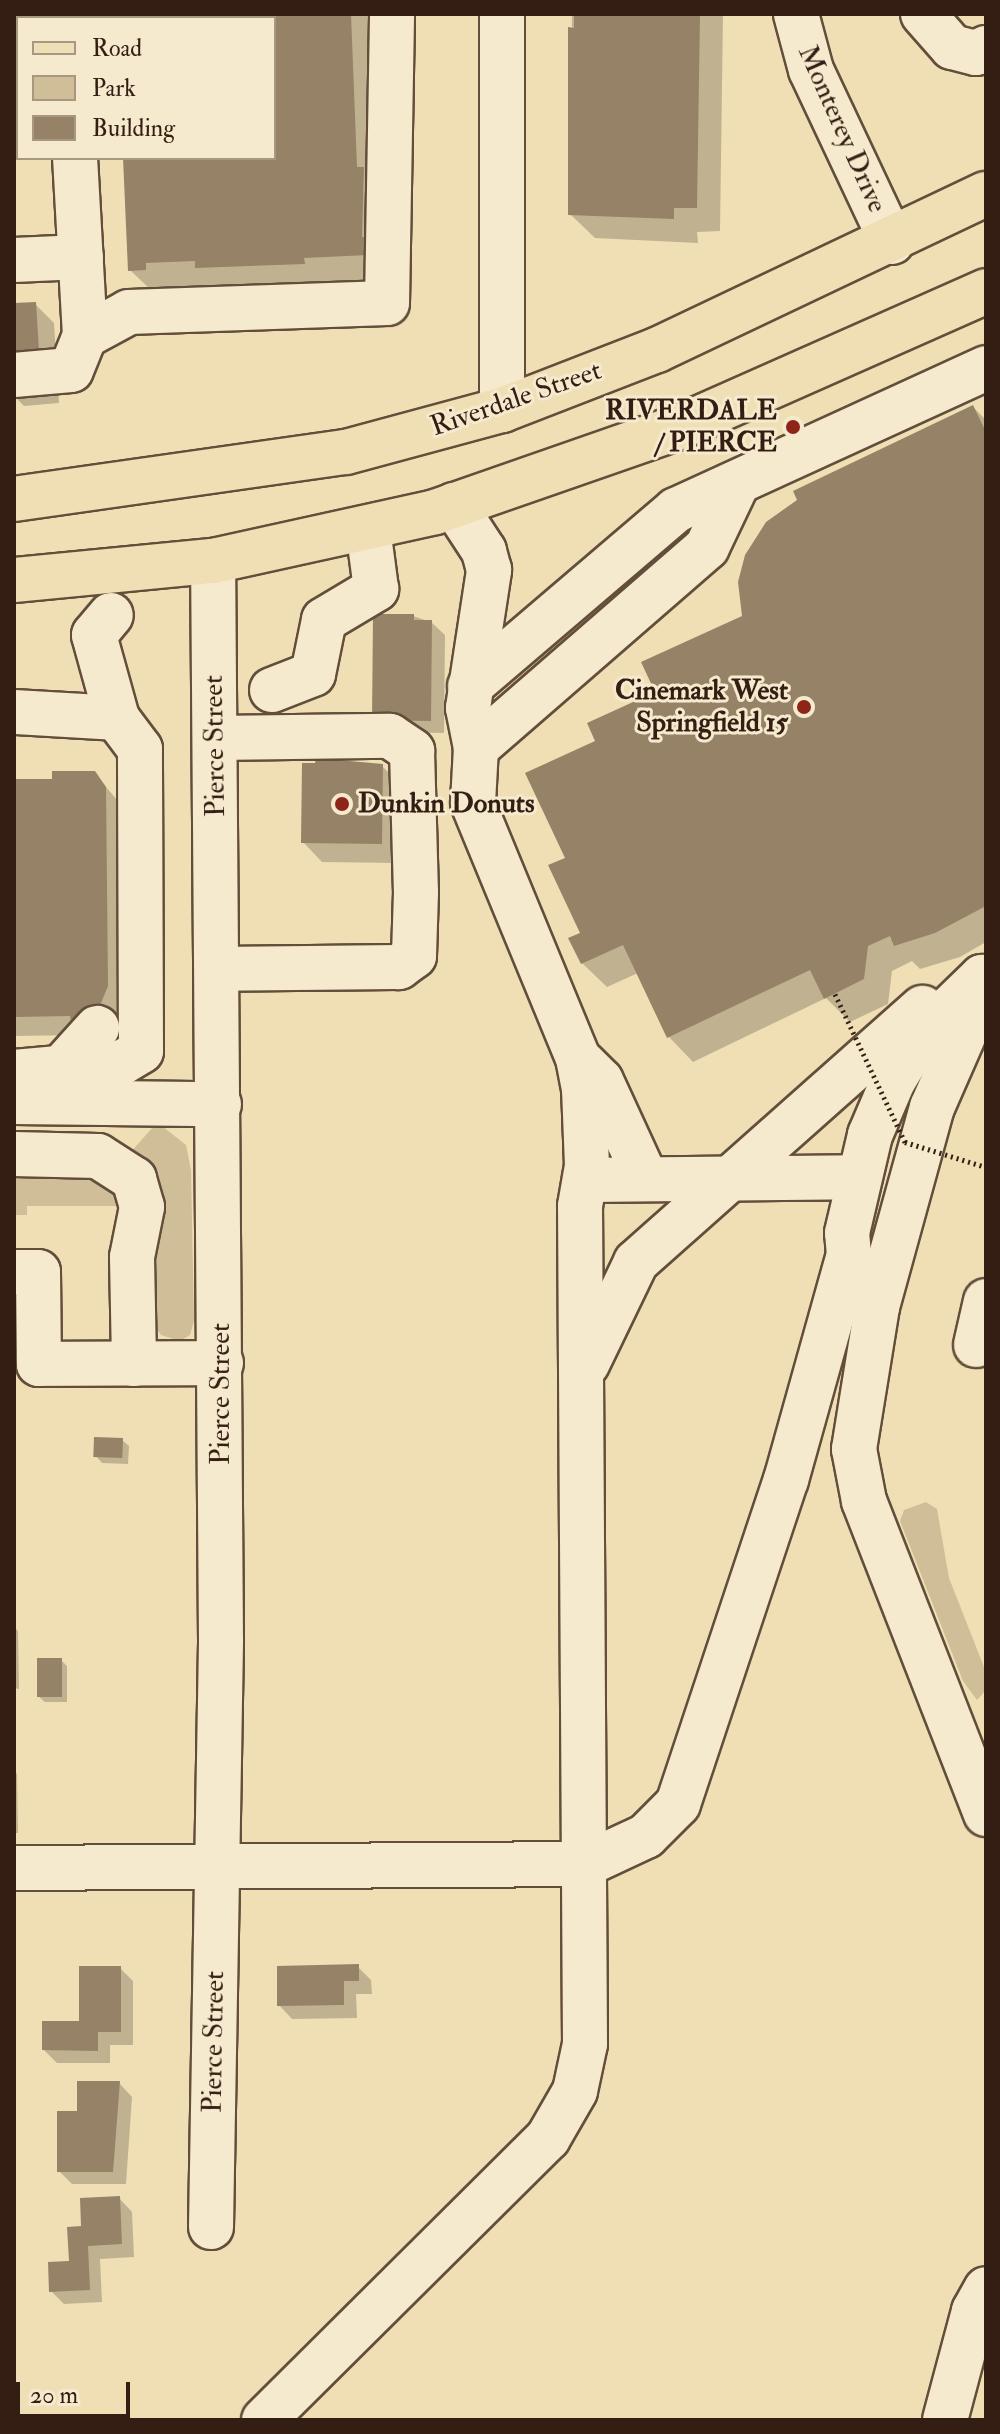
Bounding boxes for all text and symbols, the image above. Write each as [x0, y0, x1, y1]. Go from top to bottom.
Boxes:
legend [16, 16, 276, 160]
text: Road [92, 33, 142, 64]
street label: Monterey Drive [790, 40, 894, 218]
text: Park [92, 73, 136, 104]
text: Building [92, 113, 175, 144]
street label: Riverdale Street [426, 354, 606, 444]
place label: RIVERDALE / PIERCE [605, 394, 777, 460]
marker: RIVERDALE / PIERCE [784, 418, 802, 436]
place label: Cinemark West Springfield 15 [615, 674, 788, 740]
street label: Pierce Street [197, 675, 233, 817]
marker: Cinemark West Springfield 15 [795, 698, 813, 716]
place label: Dunkin Donuts [358, 787, 535, 821]
marker: Dunkin Donuts [333, 795, 351, 813]
street label: Pierce Street [204, 1323, 238, 1465]
street label: Pierce Street [196, 1971, 232, 2113]
scale bar [20, 2366, 134, 2416]
text: 20 m [30, 2380, 78, 2411]

